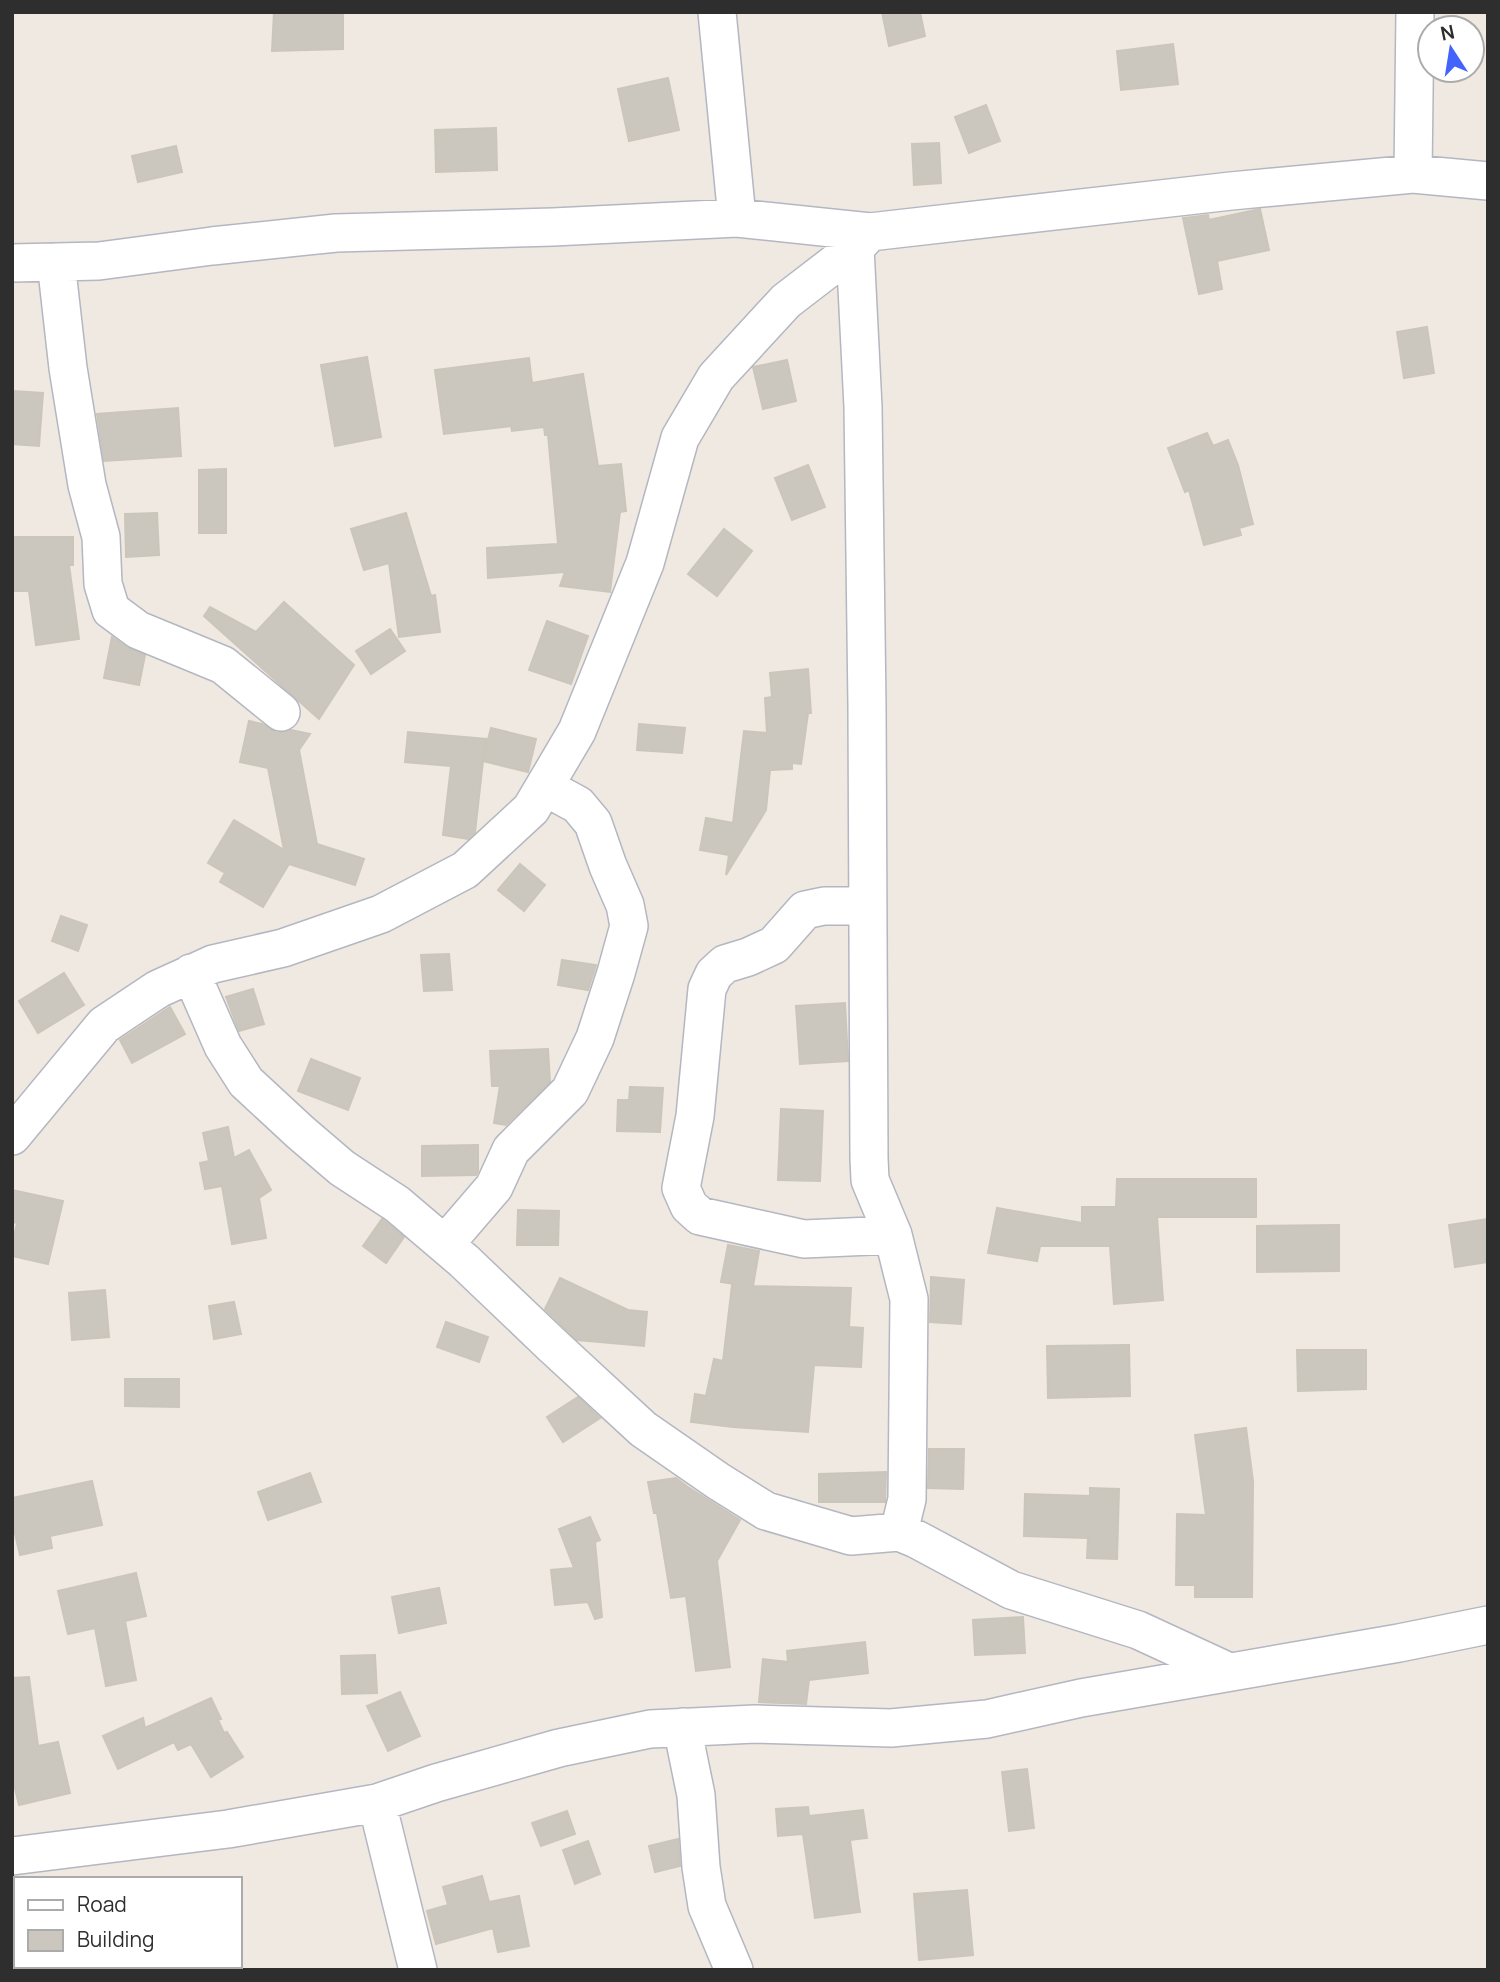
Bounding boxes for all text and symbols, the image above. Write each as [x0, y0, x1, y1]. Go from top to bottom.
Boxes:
north arrow [1416, 14, 1486, 84]
text: N [1438, 18, 1457, 47]
legend [14, 1877, 242, 1968]
text: Road [77, 1890, 127, 1918]
text: Building [77, 1925, 154, 1953]

